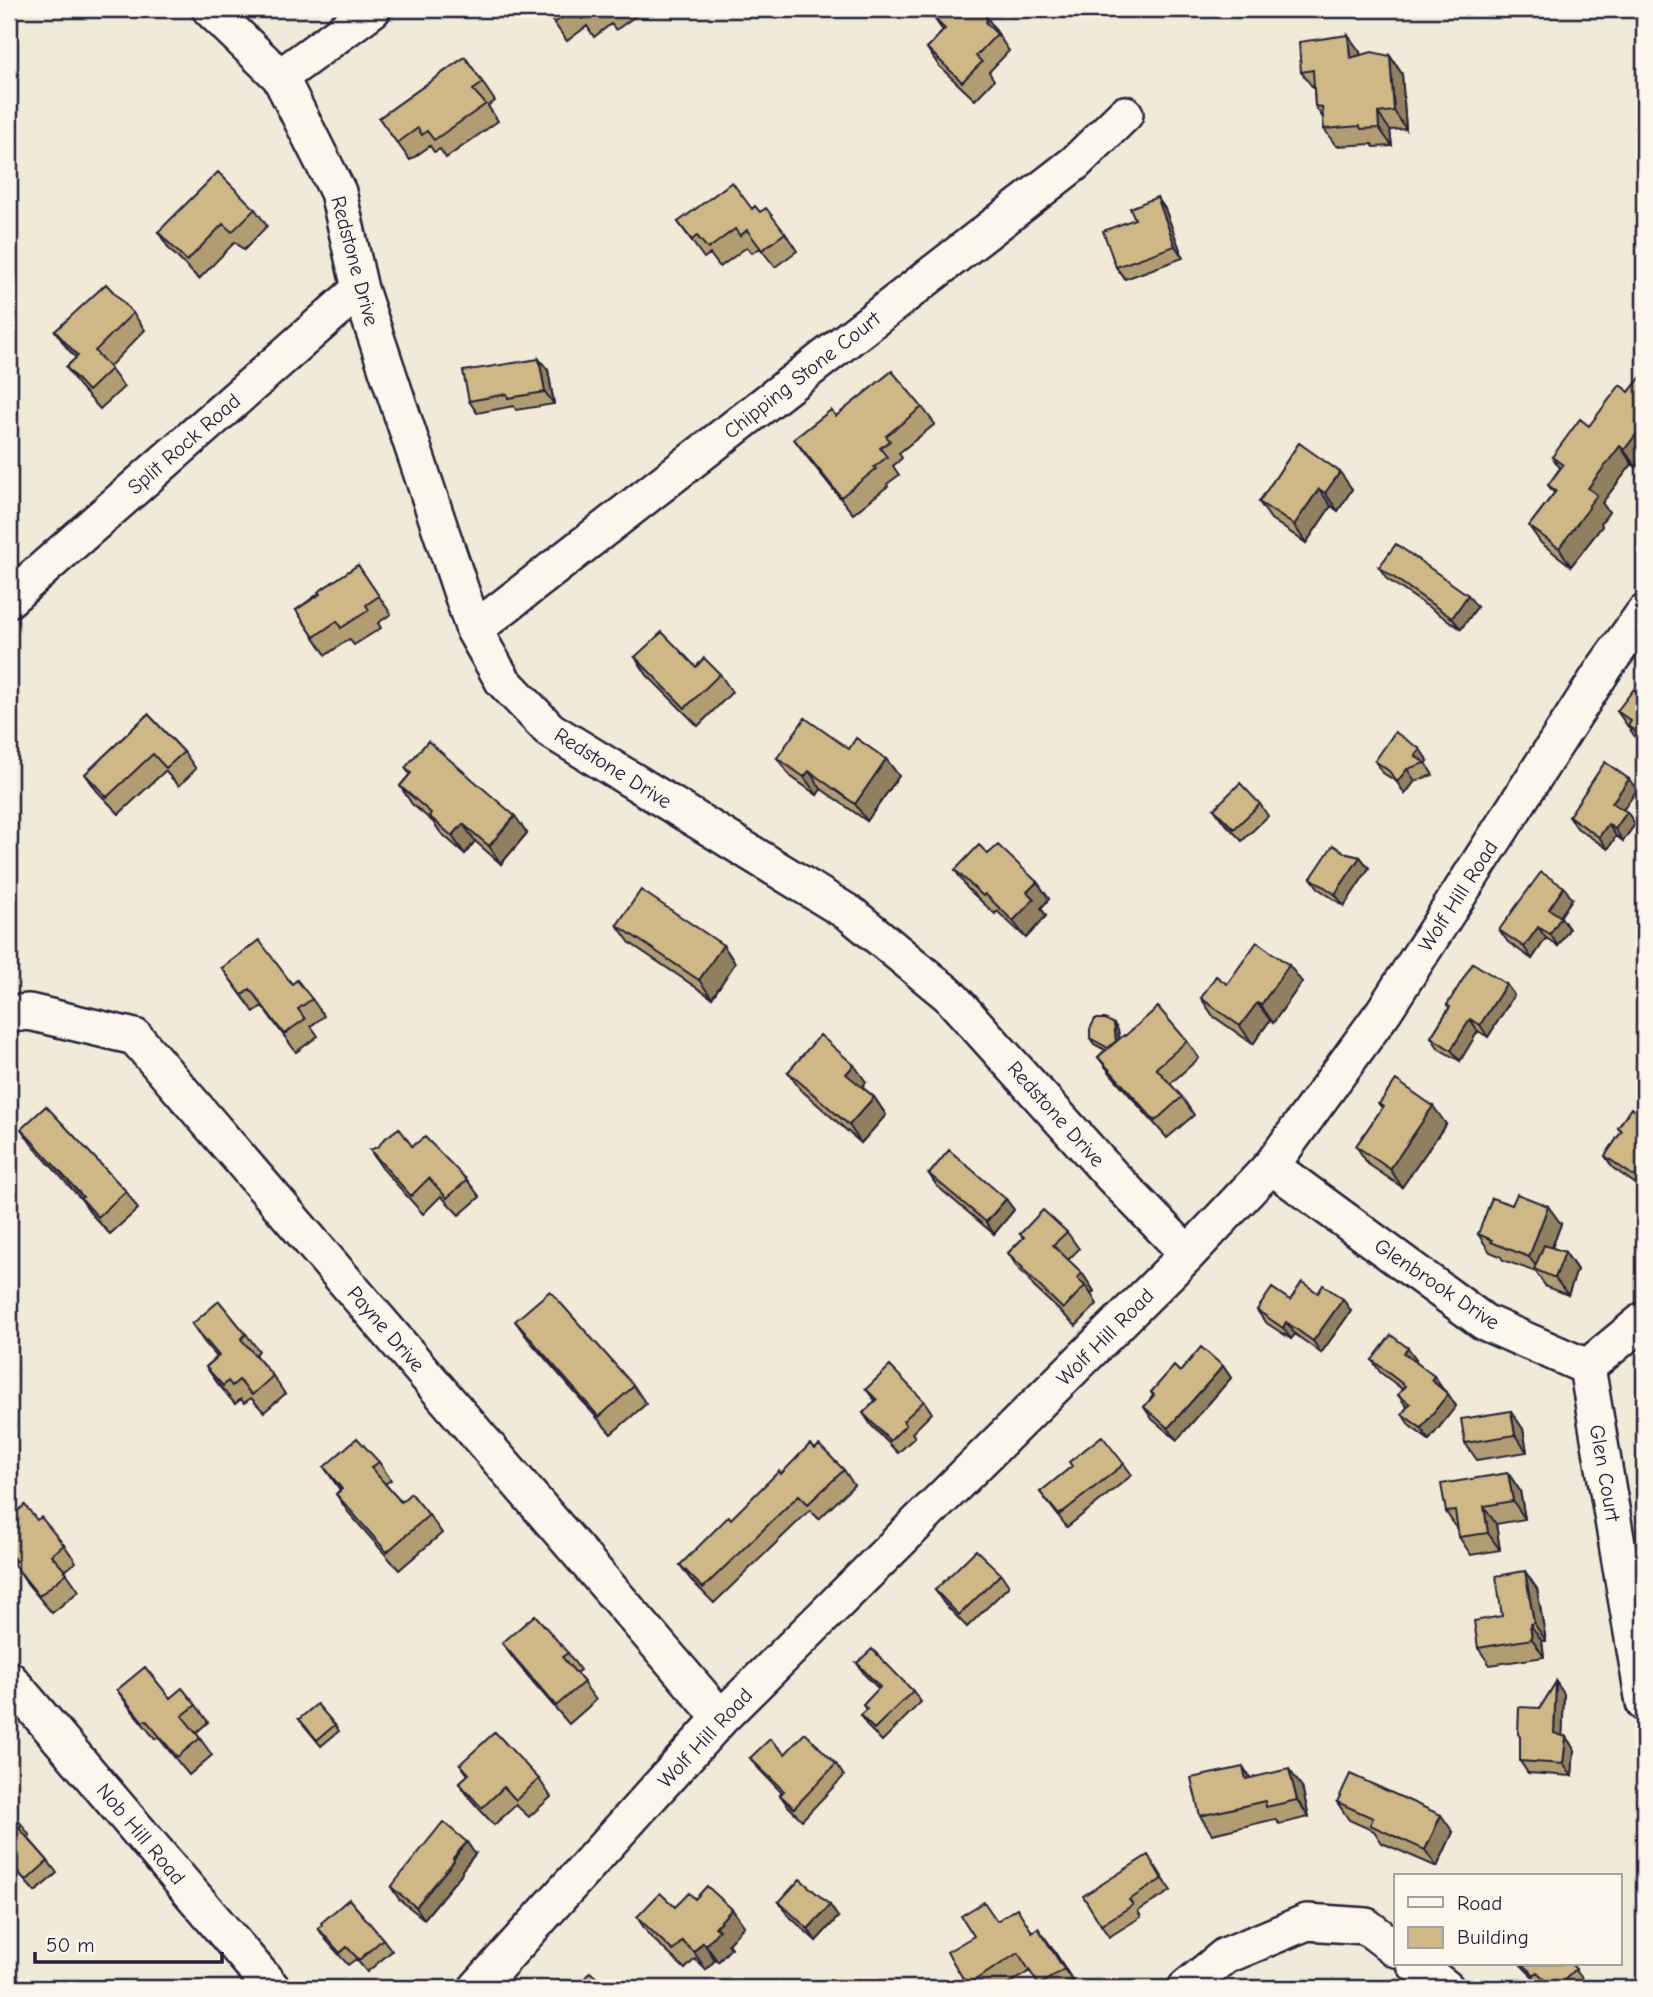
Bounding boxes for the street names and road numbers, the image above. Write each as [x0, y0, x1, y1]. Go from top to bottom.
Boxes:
street label: Redstone Drive [326, 193, 384, 329]
street label: Chipping Stone Court [719, 306, 886, 444]
street label: Split Rock Road [123, 389, 245, 499]
street label: Redstone Drive [550, 722, 676, 814]
street label: Wolf Hill Road [1413, 836, 1503, 956]
street label: Redstone Drive [1002, 1056, 1110, 1172]
street label: Glenbrook Drive [1370, 1233, 1504, 1335]
street label: Payne Drive [342, 1281, 430, 1377]
street label: Wolf Hill Road [1051, 1283, 1159, 1391]
street label: Glen Court [1585, 1423, 1625, 1524]
street label: Wolf Hill Road [653, 1683, 757, 1793]
street label: Nob Hill Road [92, 1779, 190, 1889]

